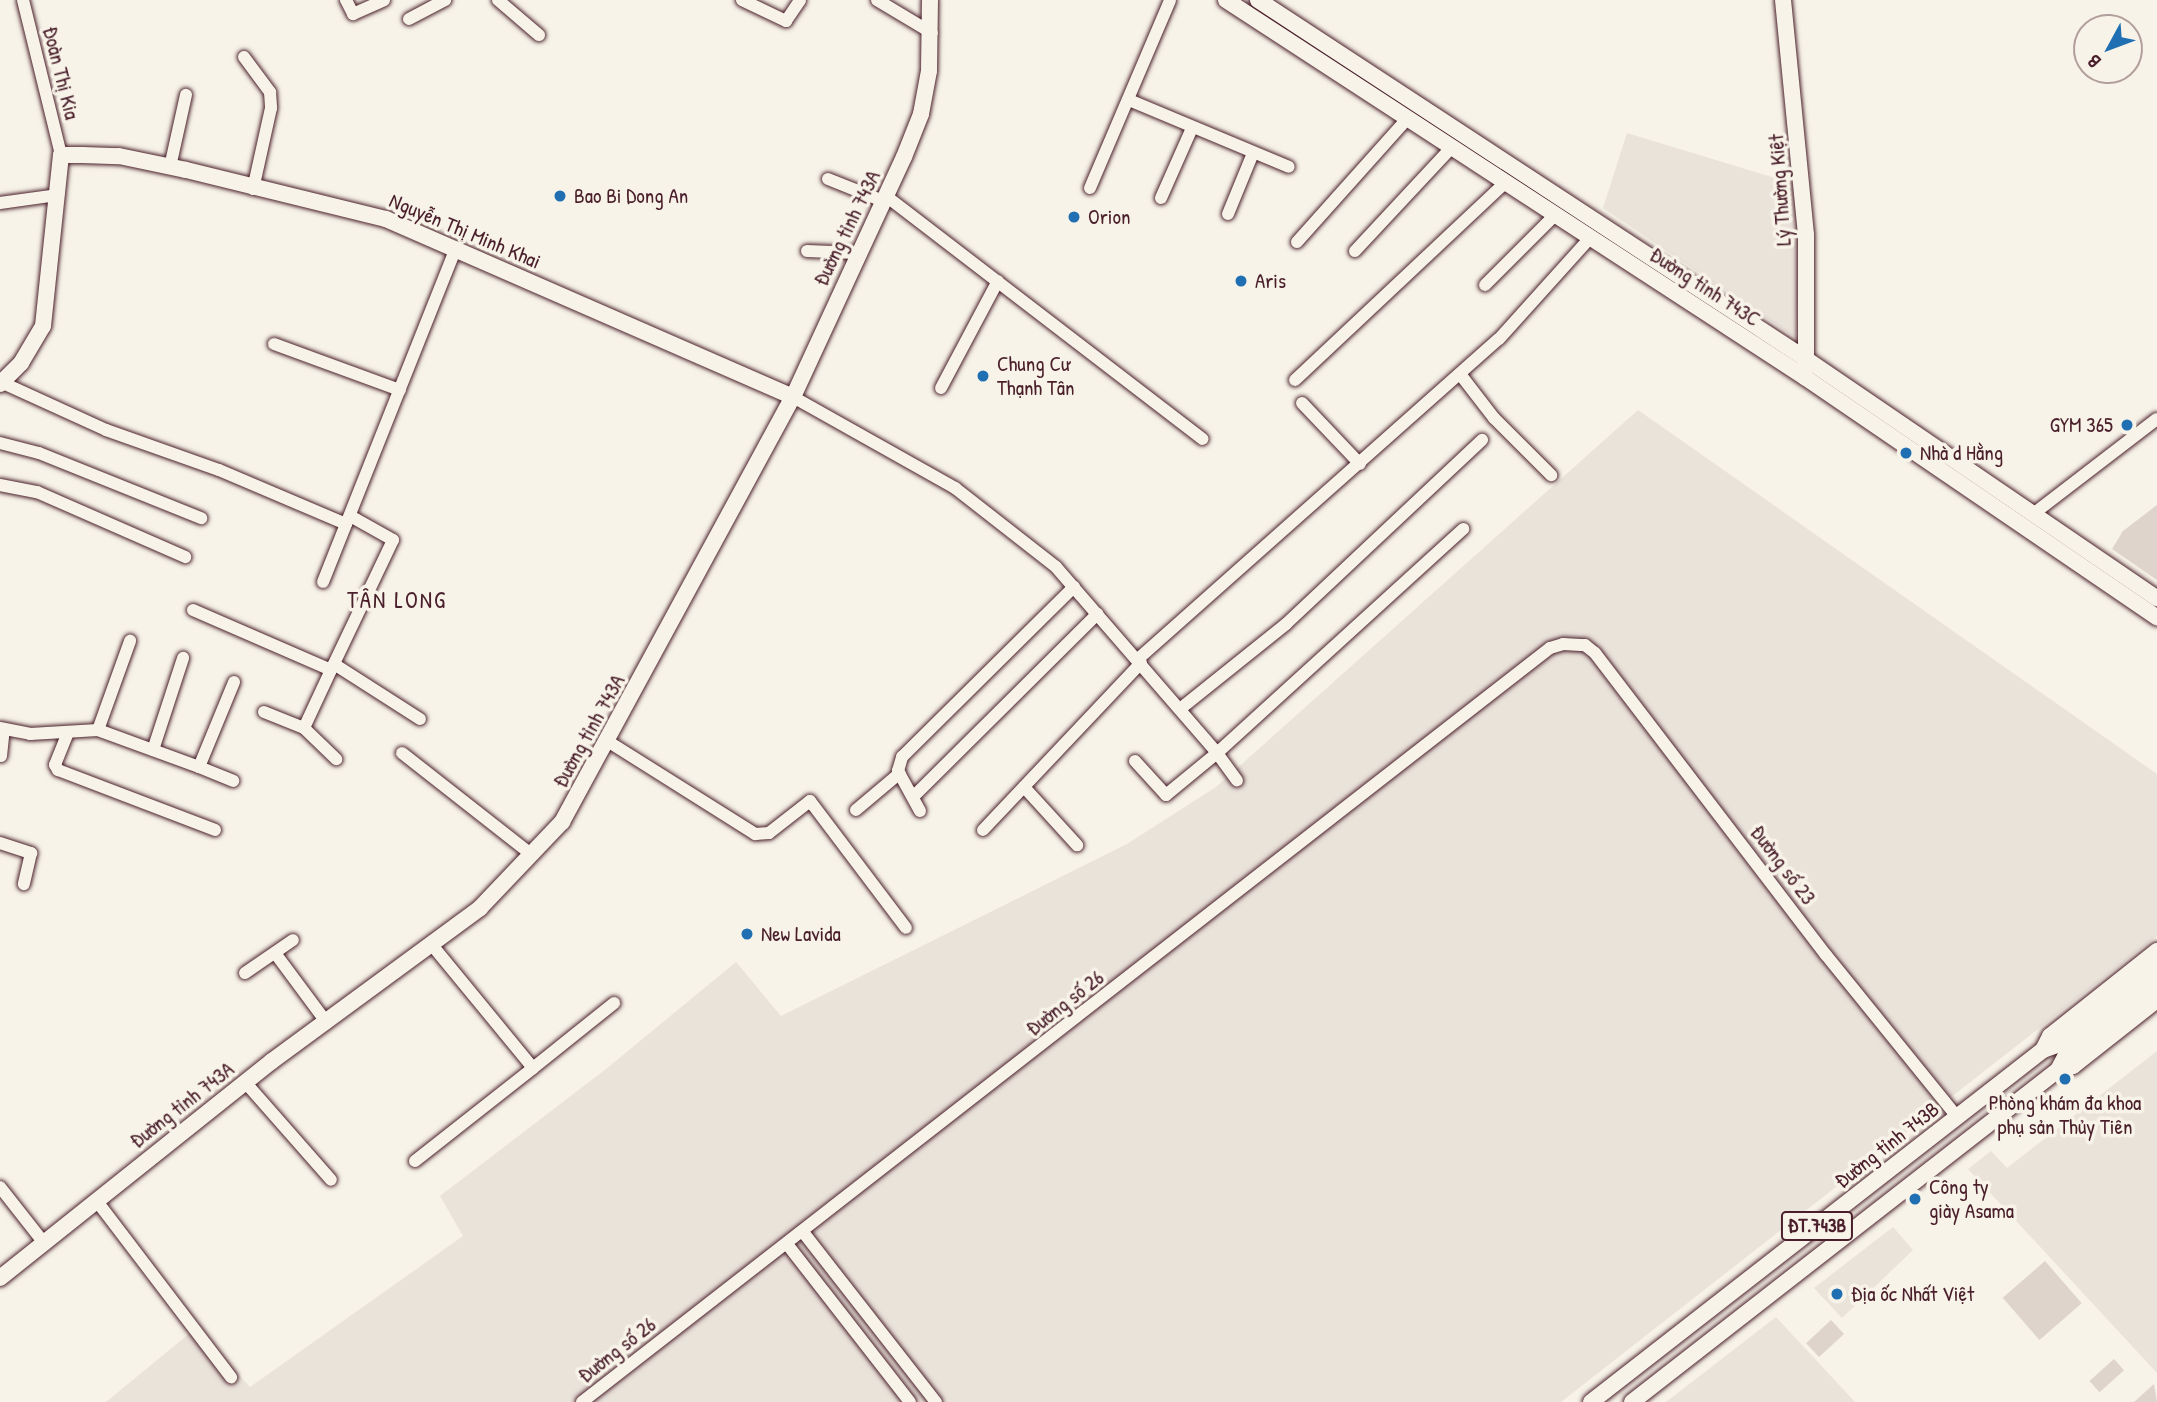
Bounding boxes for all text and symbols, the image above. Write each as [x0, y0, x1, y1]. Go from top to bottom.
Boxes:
north arrow [2073, 14, 2143, 84]
street label: Đoàn Thị Kia [37, 24, 85, 122]
text: B [2081, 49, 2107, 74]
street label: Lý Thường Kiệt [1764, 133, 1796, 247]
street label: Đường tỉnh 743A [808, 166, 886, 290]
place label: Bao Bi Dong An [574, 183, 688, 209]
street label: Nguyễn Thị Minh Khai [386, 188, 544, 274]
marker: Bao Bi Dong An [552, 188, 568, 204]
place label: Orion [1088, 204, 1130, 230]
marker: Orion [1066, 209, 1082, 225]
street label: Đường tỉnh 743C [1645, 242, 1765, 332]
place label: Aris [1255, 268, 1286, 294]
marker: Aris [1233, 273, 1249, 289]
place label: Chung Cư Thạnh Tân [997, 351, 1075, 401]
marker: Chung Cư Thạnh Tân [975, 368, 991, 384]
place label: GYM 365 [2050, 412, 2113, 438]
marker: GYM 365 [2119, 417, 2135, 433]
place label: Nhà d Hằng [1920, 440, 2003, 466]
marker: Nhà d Hằng [1898, 445, 1914, 461]
district label: TÂN LONG [348, 586, 446, 614]
street label: Đường tỉnh 743A [548, 670, 630, 792]
street label: Đường số 23 [1745, 820, 1821, 910]
place label: New Lavida [761, 921, 841, 947]
marker: New Lavida [739, 926, 755, 942]
street label: Đường số 26 [1021, 965, 1109, 1041]
street label: Đường tỉnh 743A [125, 1057, 239, 1153]
marker: Phòng khám đa khoa phụ sản Thủy Tiên [2057, 1071, 2073, 1087]
place label: Phòng khám đa khoa phụ sản Thủy Tiên [1989, 1090, 2141, 1140]
street label: Đường tỉnh 743B [1830, 1096, 1944, 1194]
place label: Công ty giày Asama [1929, 1174, 2014, 1224]
marker: Công ty giày Asama [1907, 1191, 1923, 1207]
road number: ĐT.743B [1780, 1210, 1854, 1242]
place label: Địa ốc Nhất Việt [1851, 1281, 1974, 1307]
marker: Địa ốc Nhất Việt [1829, 1286, 1845, 1302]
street label: Đường số 26 [573, 1312, 661, 1388]

